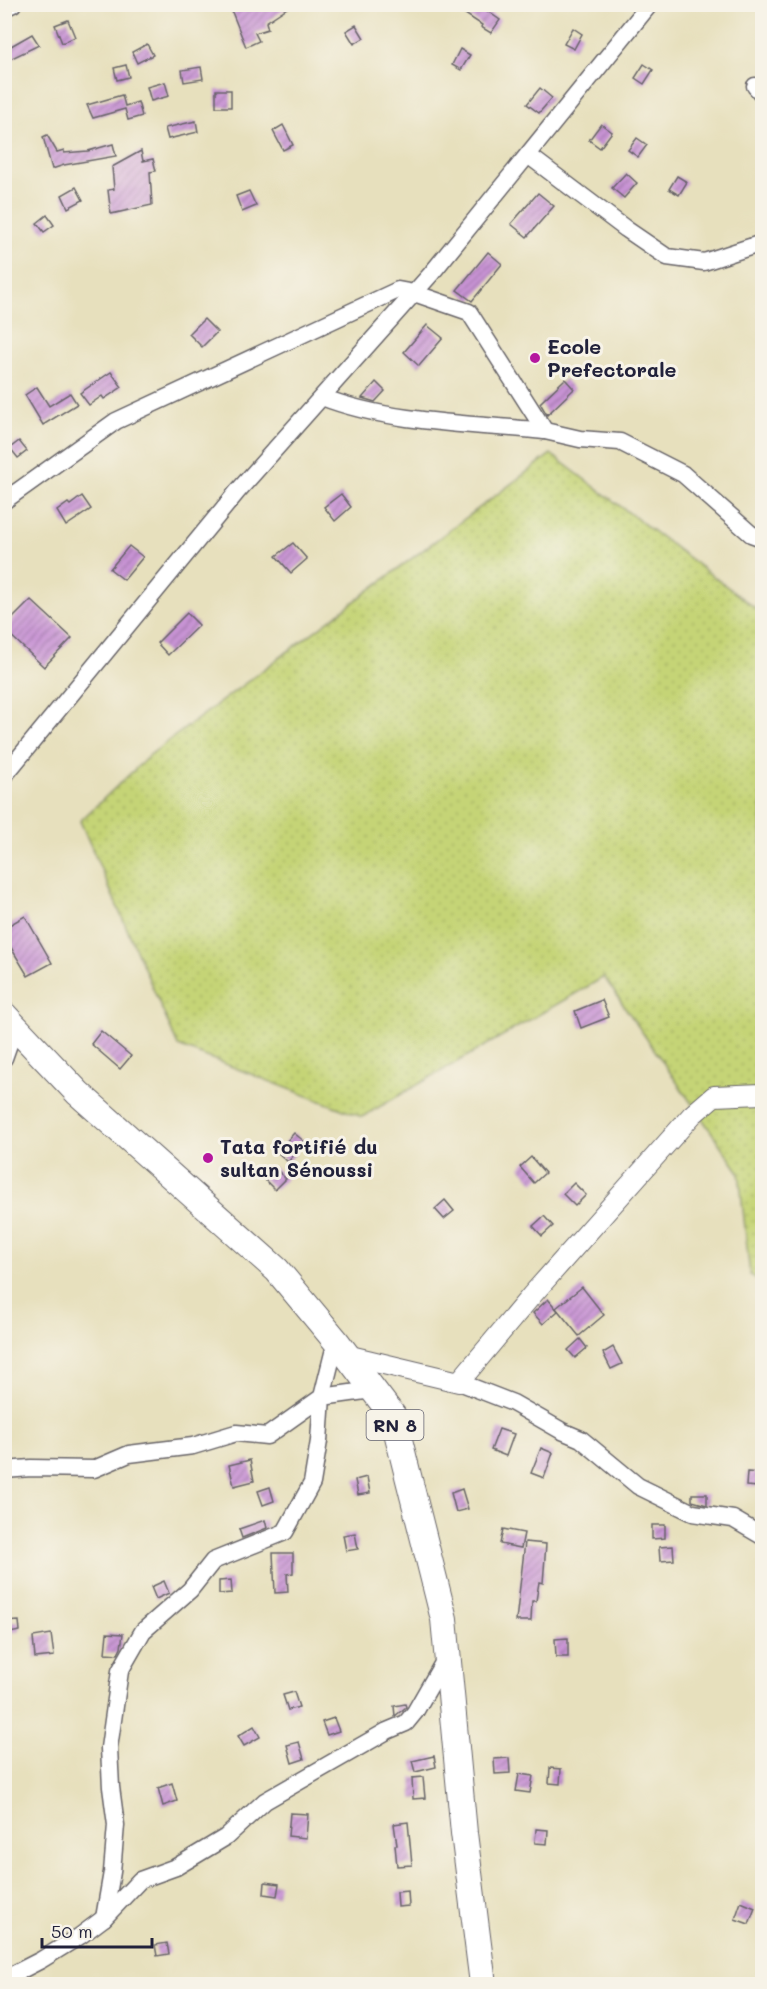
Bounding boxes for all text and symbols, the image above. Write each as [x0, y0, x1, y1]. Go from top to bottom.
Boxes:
place label: Ecole Prefectorale [547, 333, 677, 382]
marker: Ecole Prefectorale [528, 351, 542, 365]
place label: Tata fortifié du sultan Sénoussi [220, 1133, 378, 1182]
marker: Tata fortifié du sultan Sénoussi [201, 1151, 215, 1165]
road number: RN 8 [366, 1410, 424, 1440]
scale bar [42, 1911, 152, 1949]
text: 50 m [51, 1919, 93, 1943]

